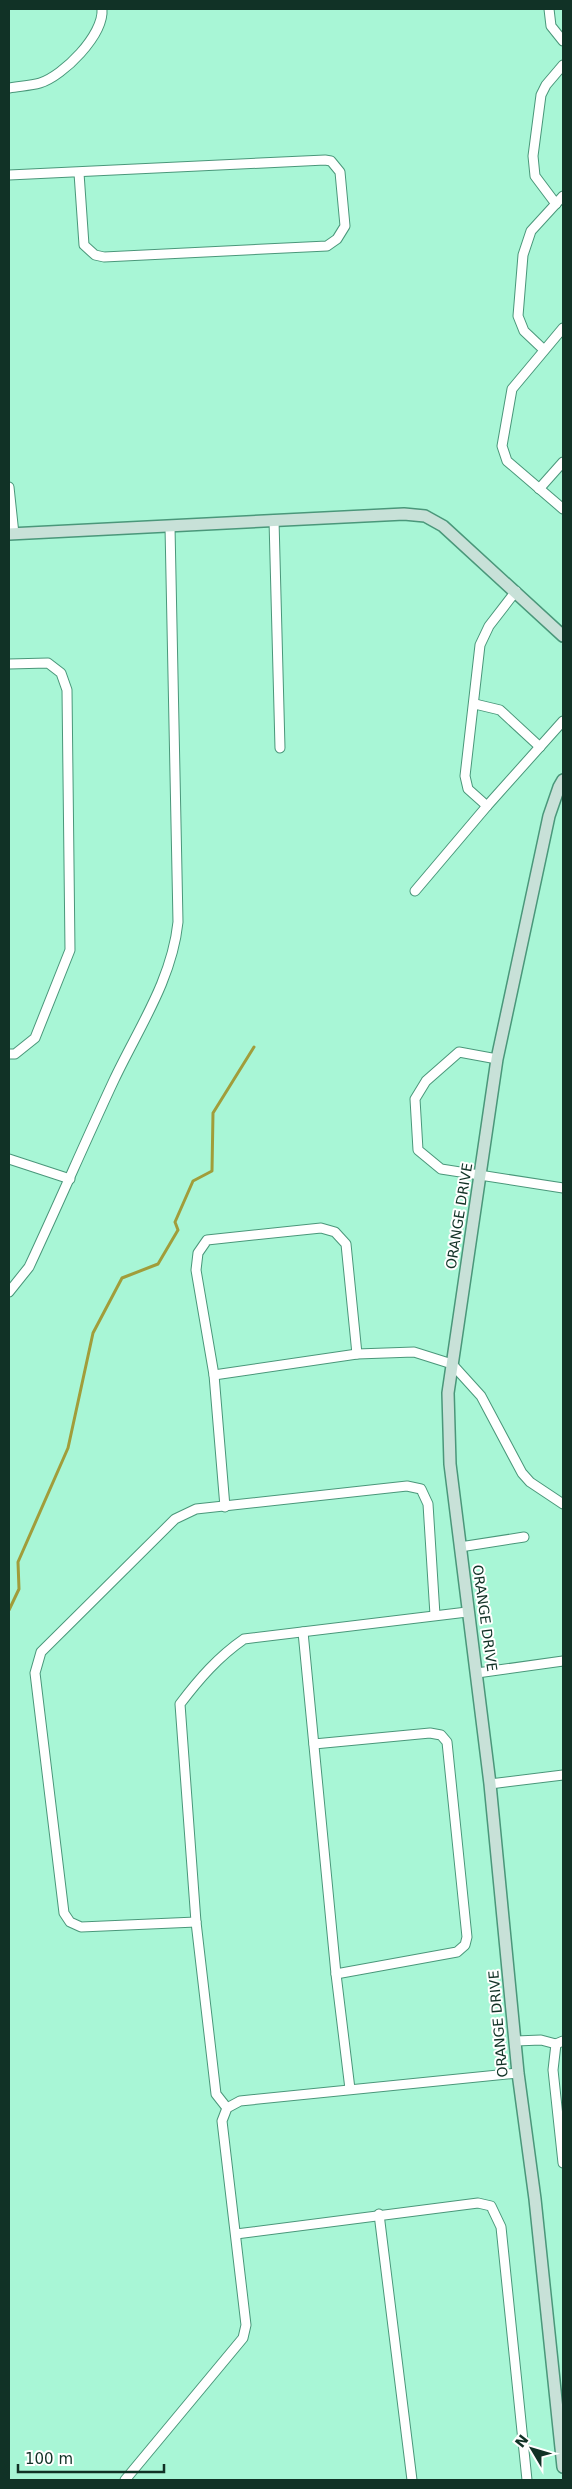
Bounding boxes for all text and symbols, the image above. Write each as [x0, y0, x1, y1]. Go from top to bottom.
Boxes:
street label: ORANGE DRIVE [443, 1162, 475, 1270]
street label: ORANGE DRIVE [470, 1564, 500, 1672]
street label: ORANGE DRIVE [485, 1970, 511, 2078]
north arrow [507, 2424, 557, 2474]
text: N [512, 2431, 532, 2451]
scale bar [18, 2442, 164, 2474]
text: 100 m [25, 2450, 73, 2468]

